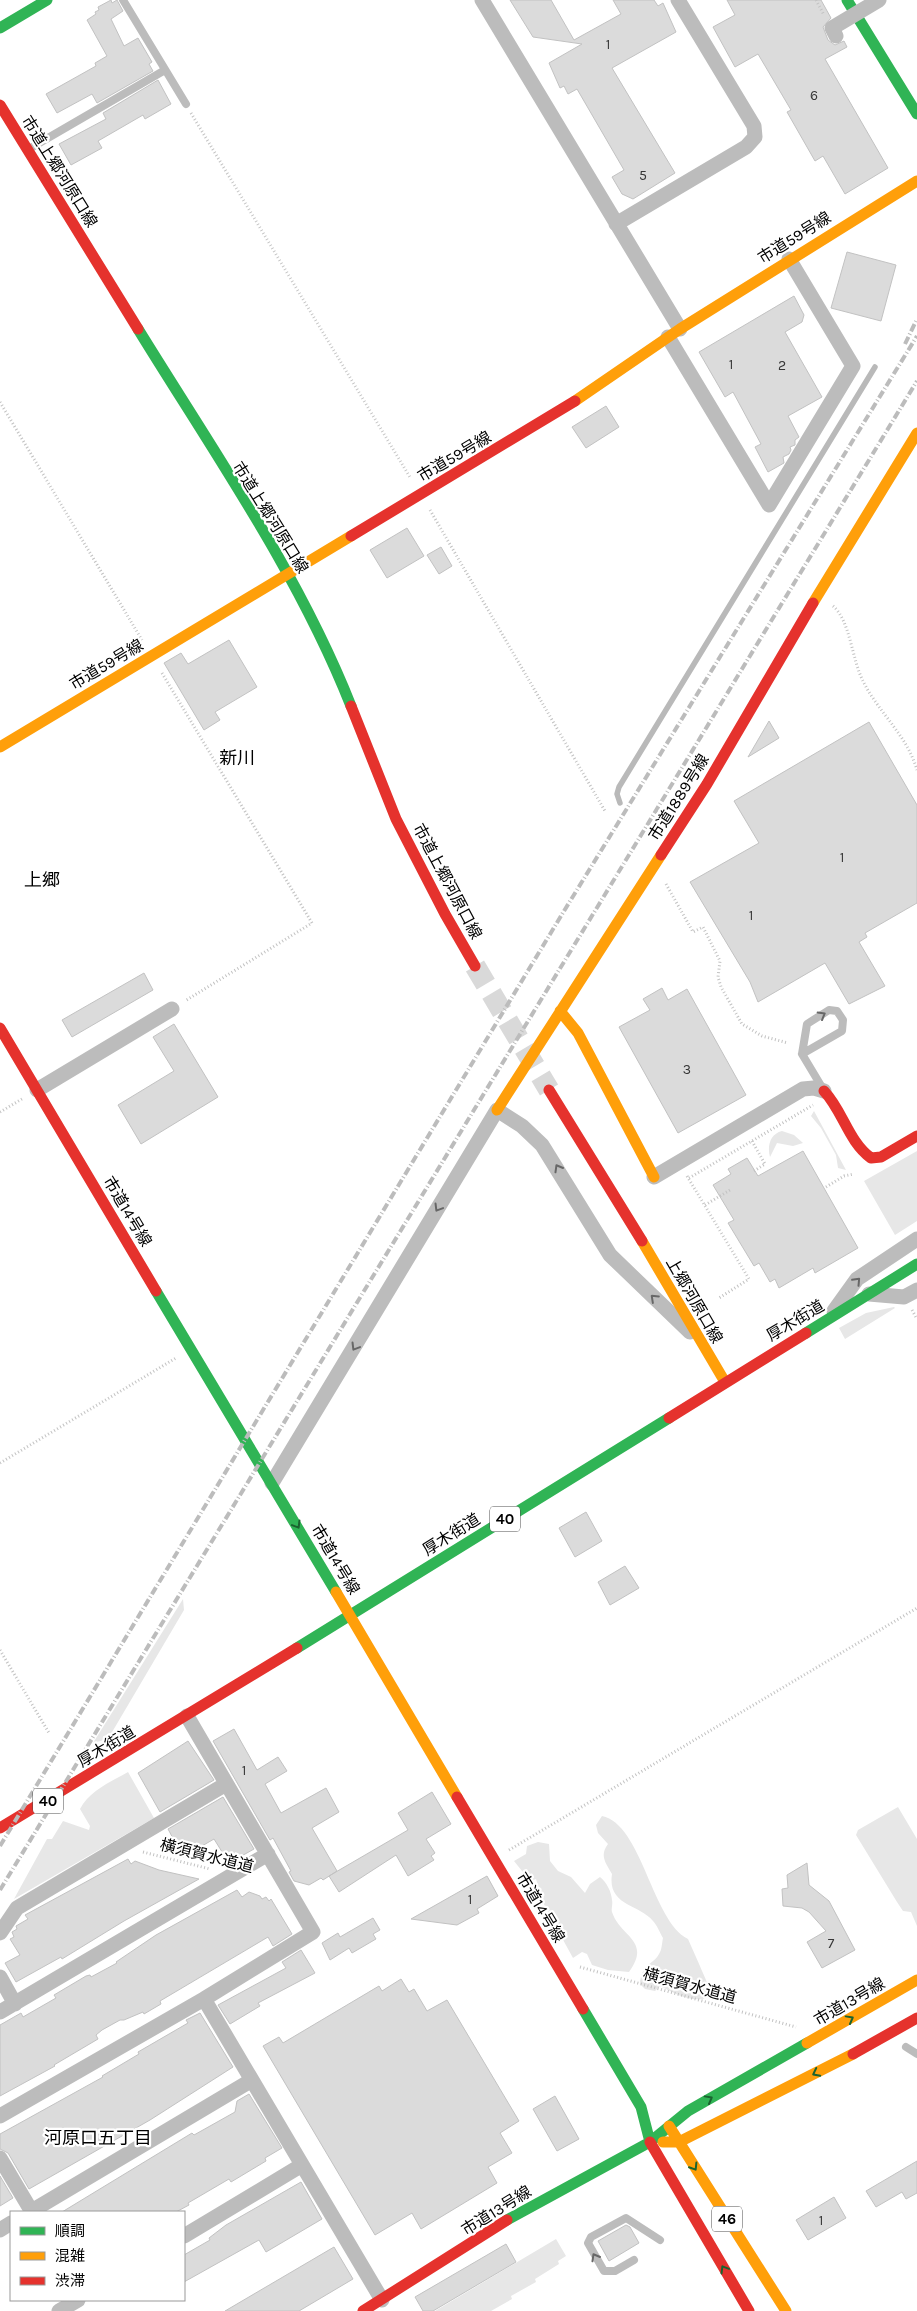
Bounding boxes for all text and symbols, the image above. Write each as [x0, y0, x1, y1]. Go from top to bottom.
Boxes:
house number: 1 [606, 36, 610, 53]
house number: 6 [810, 87, 818, 104]
street label: 市道上郷河原口線 [18, 112, 102, 231]
house number: 5 [639, 167, 647, 184]
street label: 市道59号線 [754, 208, 834, 267]
house number: 1 [729, 356, 733, 373]
house number: 2 [778, 357, 786, 374]
street label: 市道59号線 [414, 427, 494, 486]
street label: 市道上郷河原口線 [229, 458, 313, 577]
street label: 市道59号線 [66, 635, 146, 694]
district label: 新川 [219, 747, 255, 769]
street label: 市道1889号線 [644, 751, 713, 844]
street label: 市道上郷河原口線 [409, 820, 486, 942]
house number: 1 [840, 849, 844, 866]
district label: 上郷 [24, 869, 60, 891]
house number: 1 [749, 907, 753, 924]
one-way arrow [817, 1011, 826, 1021]
house number: 3 [683, 1061, 691, 1078]
one-way arrow [555, 1165, 565, 1174]
street label: 市道14号線 [99, 1173, 156, 1250]
one-way arrow [435, 1202, 445, 1211]
street label: 上郷河原口線 [662, 1254, 727, 1347]
one-way arrow [851, 1278, 860, 1287]
one-way arrow [650, 1295, 659, 1304]
street label: 厚木街道 [763, 1296, 828, 1345]
one-way arrow [351, 1341, 361, 1350]
road number: 40 [490, 1506, 520, 1532]
street label: 厚木街道 [419, 1509, 483, 1559]
one-way arrow [290, 1520, 300, 1529]
street label: 市道14号線 [307, 1521, 364, 1598]
street label: 厚木街道 [74, 1722, 139, 1771]
house number: 1 [242, 1762, 246, 1779]
road number: 40 [33, 1788, 63, 1814]
street label: 横須賀水道道 [158, 1835, 256, 1876]
street label: 市道14号線 [512, 1869, 569, 1946]
house number: 1 [468, 1891, 472, 1908]
house number: 7 [828, 1935, 835, 1952]
street label: 横須賀水道道 [641, 1964, 739, 2007]
street label: 市道13号線 [810, 1974, 888, 2029]
one-way arrow [845, 2015, 854, 2025]
one-way arrow [812, 2067, 821, 2077]
one-way arrow [704, 2095, 713, 2105]
district label: 河原口五丁目 [44, 2127, 152, 2149]
one-way arrow [688, 2162, 697, 2171]
street label: 市道13号線 [458, 2182, 535, 2239]
road number: 46 [712, 2206, 742, 2232]
legend [10, 2211, 185, 2301]
house number: 1 [819, 2212, 823, 2229]
text: 順調 [55, 2222, 85, 2240]
text: 混雑 [55, 2247, 85, 2265]
one-way arrow [591, 2253, 601, 2262]
one-way arrow [721, 2266, 731, 2275]
text: 渋滞 [55, 2272, 85, 2290]

